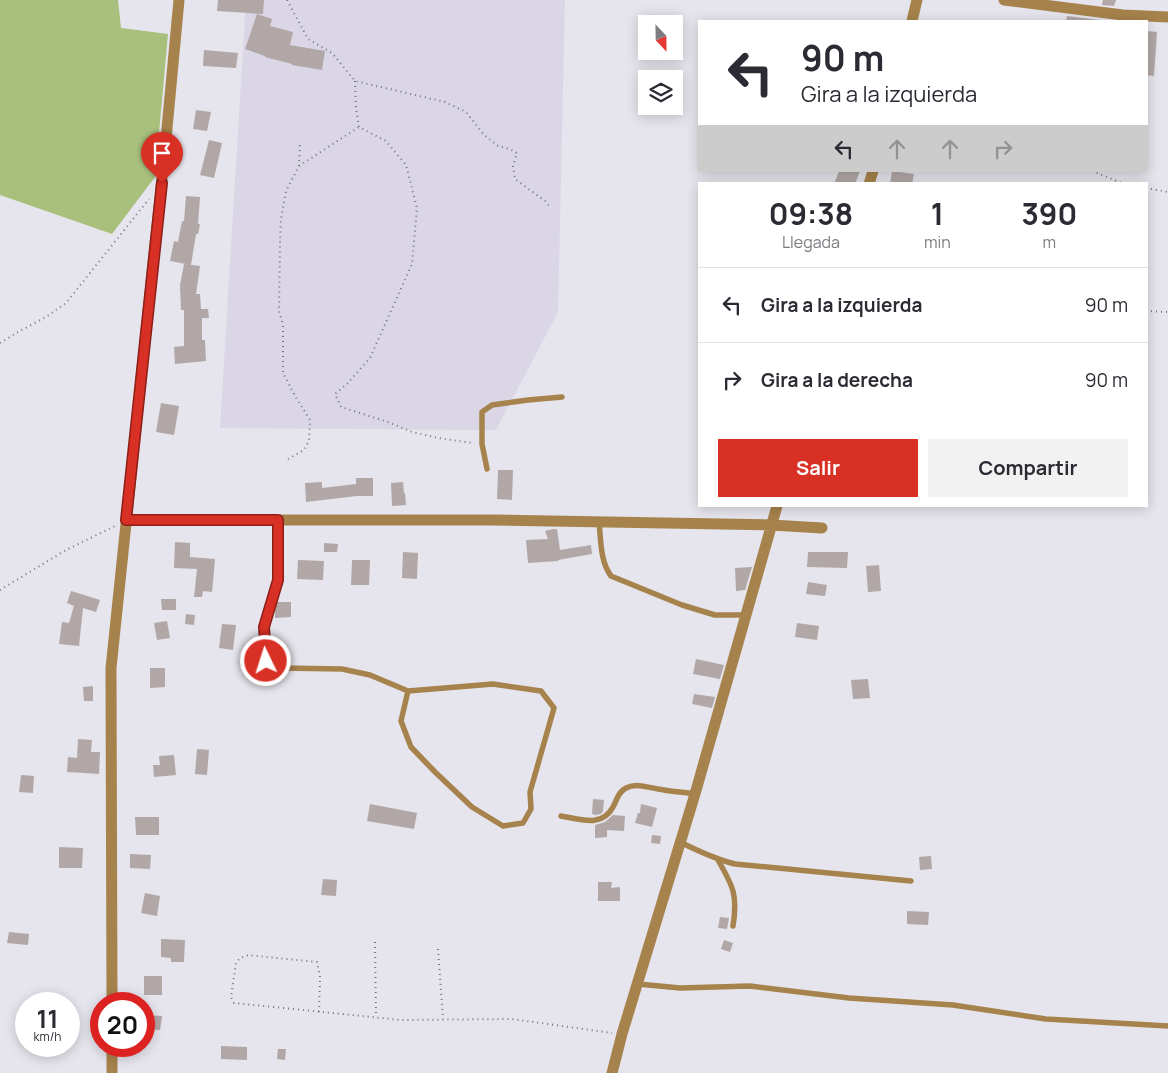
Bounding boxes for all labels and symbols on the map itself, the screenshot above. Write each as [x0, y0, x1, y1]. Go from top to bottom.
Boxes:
north arrow [638, 15, 682, 60]
pin [141, 132, 183, 183]
position arrow [239, 634, 291, 686]
speed limit sign: 20 [90, 992, 155, 1057]

